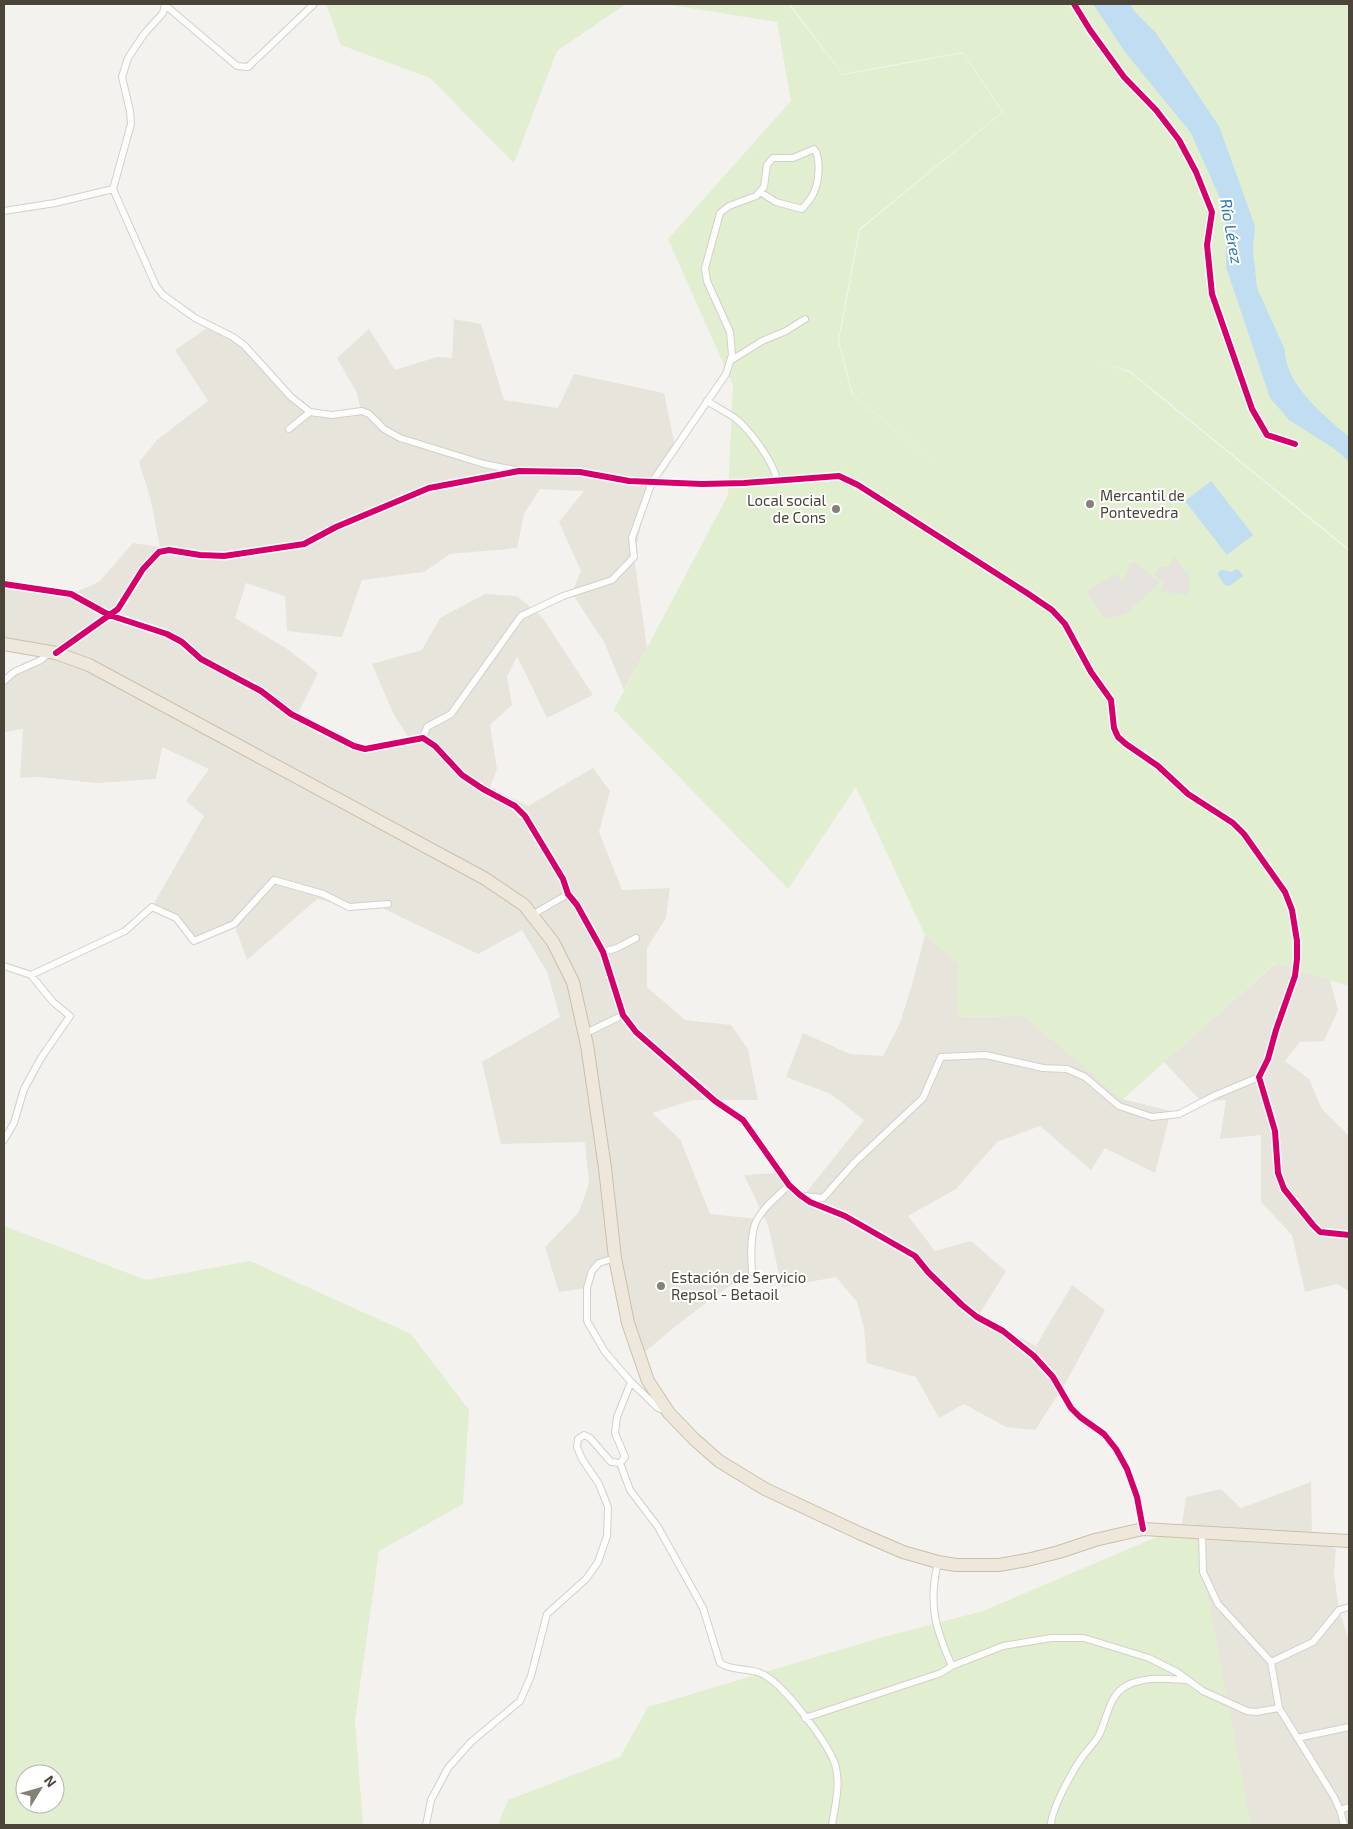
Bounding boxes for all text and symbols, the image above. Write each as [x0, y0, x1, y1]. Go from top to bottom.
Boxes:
water label: Río Lérez [1217, 197, 1247, 265]
place label: Mercantil de Pontevedra [1100, 486, 1185, 521]
place label: Local social de Cons [747, 491, 827, 526]
marker: Mercantil de Pontevedra [1084, 498, 1096, 510]
marker: Local social de Cons [830, 503, 842, 515]
place label: Estación de Servicio Repsol - Betaoil [671, 1268, 806, 1303]
marker: Estación de Servicio Repsol - Betaoil [655, 1280, 667, 1292]
north arrow [15, 1764, 65, 1814]
text: N [41, 1772, 61, 1790]

